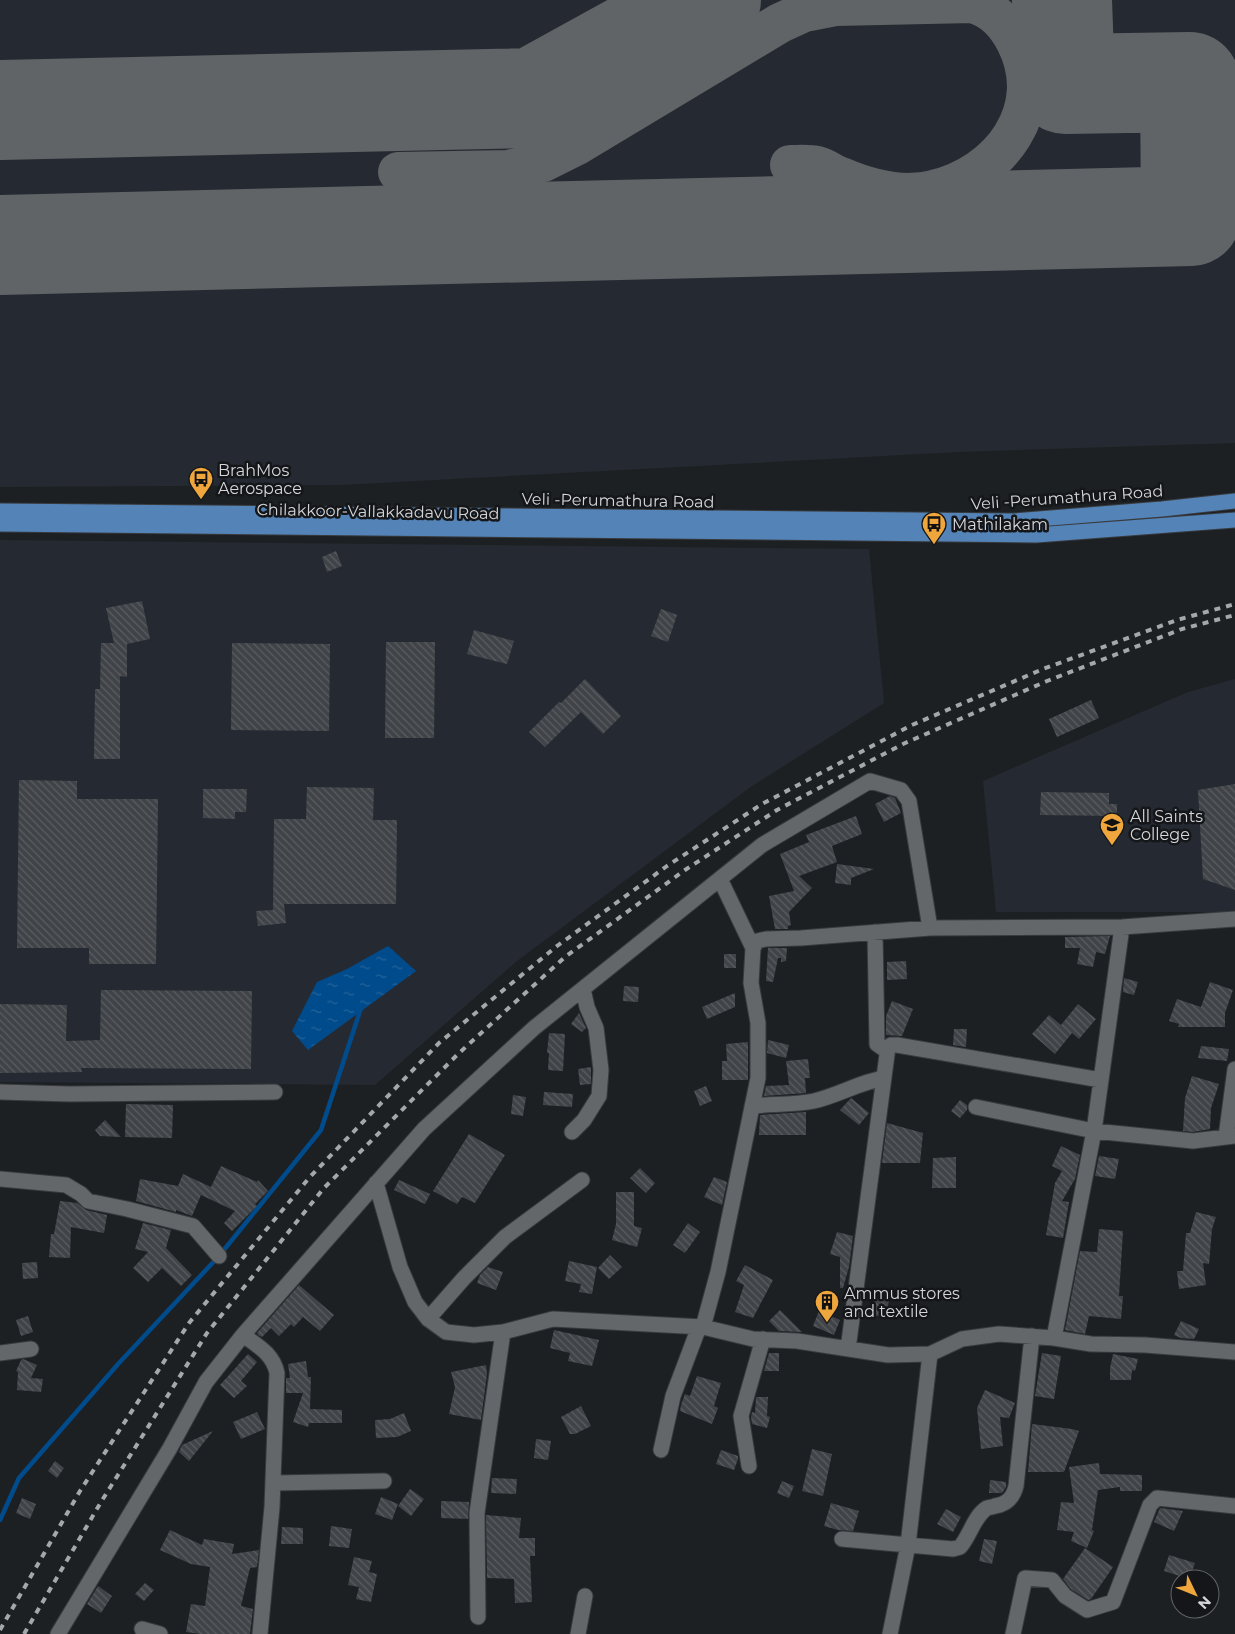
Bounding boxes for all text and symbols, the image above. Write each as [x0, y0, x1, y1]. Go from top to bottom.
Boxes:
place label: BrahMos Aerospace [218, 461, 302, 498]
bus stop icon: BrahMos Aerospace [188, 466, 214, 500]
street label: Veli -Perumathura Road [970, 481, 1164, 514]
street label: Veli -Perumathura Road [521, 489, 714, 512]
street label: Chilakkoor-Vallakkadavu Road [256, 500, 500, 523]
bus stop icon: Mathilakam [921, 511, 947, 545]
place label: Mathilakam [952, 515, 1048, 534]
place label: All Saints College [1130, 807, 1203, 844]
school or university icon: All Saints College [1099, 812, 1125, 846]
place label: Ammus stores and textile [844, 1284, 960, 1321]
building icon: Ammus stores and textile [814, 1289, 840, 1323]
north arrow [1170, 1569, 1220, 1619]
text: N [1194, 1593, 1215, 1613]

